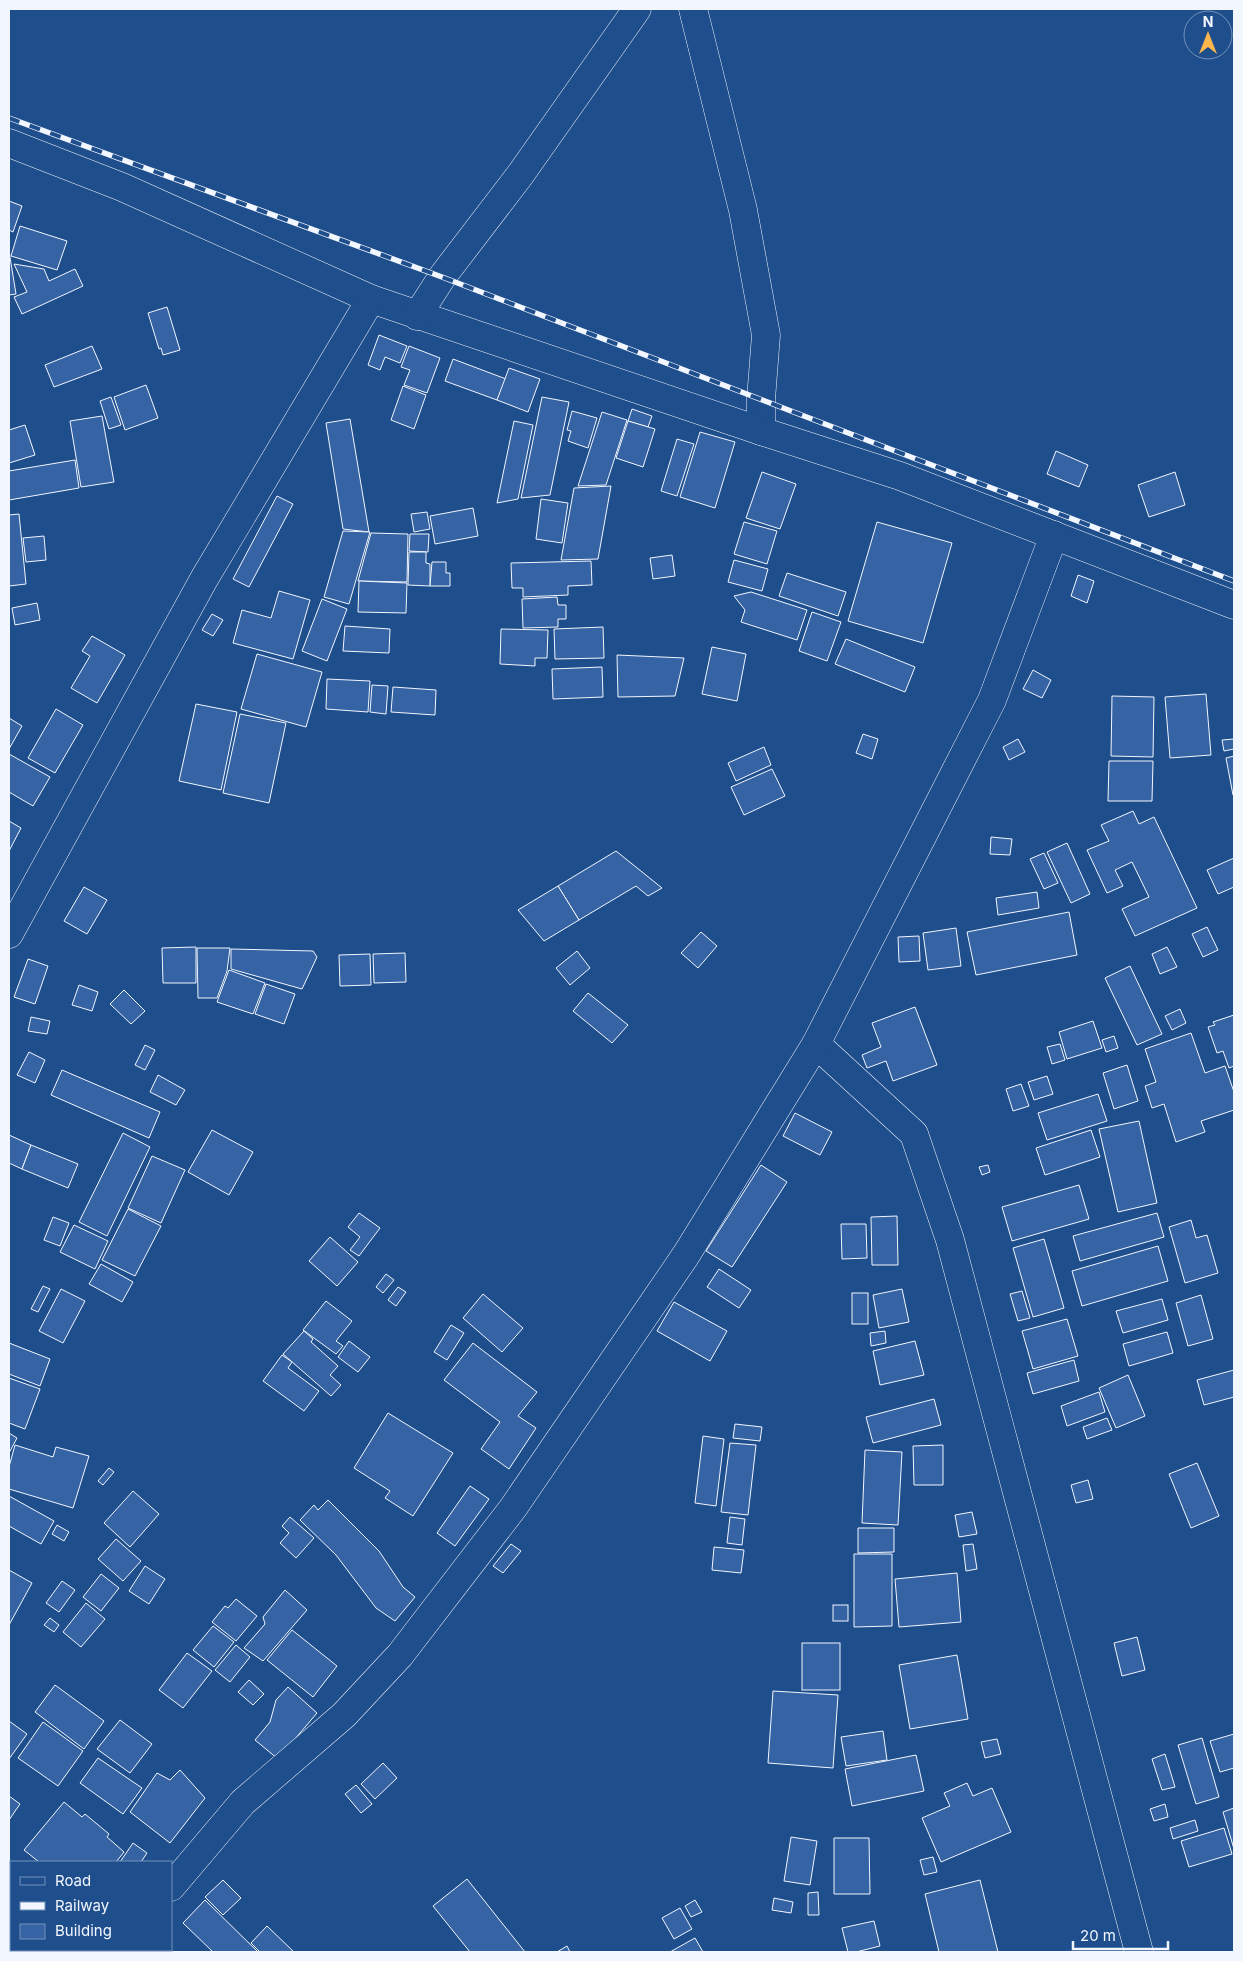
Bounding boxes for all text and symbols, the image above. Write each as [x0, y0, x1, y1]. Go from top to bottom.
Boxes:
north arrow [1183, 10, 1233, 60]
text: N [1203, 13, 1213, 30]
legend [10, 1861, 172, 1951]
text: Road [55, 1871, 91, 1890]
text: Railway [55, 1896, 110, 1915]
scale bar [1073, 1918, 1168, 1950]
text: Building [55, 1921, 112, 1940]
text: 20 m [1080, 1926, 1116, 1945]

